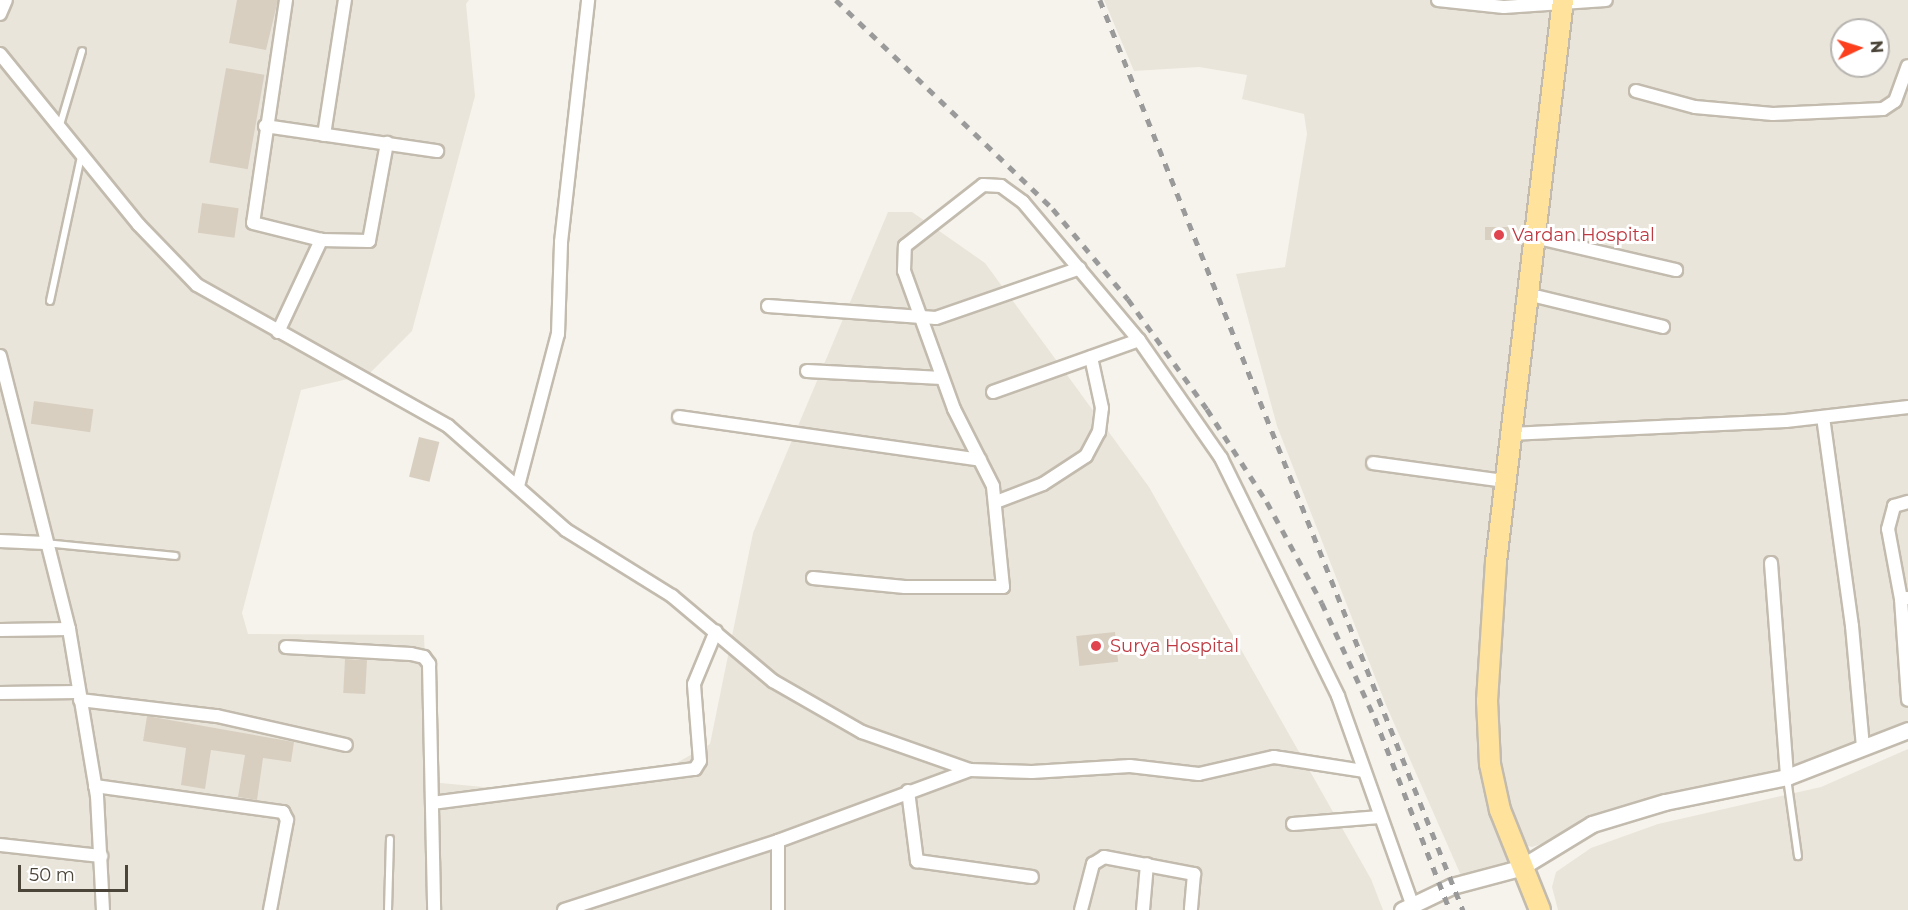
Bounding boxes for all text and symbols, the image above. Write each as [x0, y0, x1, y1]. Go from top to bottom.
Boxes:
north arrow [1830, 18, 1890, 78]
text: N [1867, 40, 1886, 54]
place label: Vardan Hospital [1512, 224, 1655, 246]
marker: Vardan Hospital [1490, 226, 1508, 244]
place label: Surya Hospital [1110, 635, 1239, 657]
marker: Surya Hospital [1087, 637, 1105, 655]
scale bar [21, 853, 130, 891]
text: 50 m [29, 864, 75, 886]

